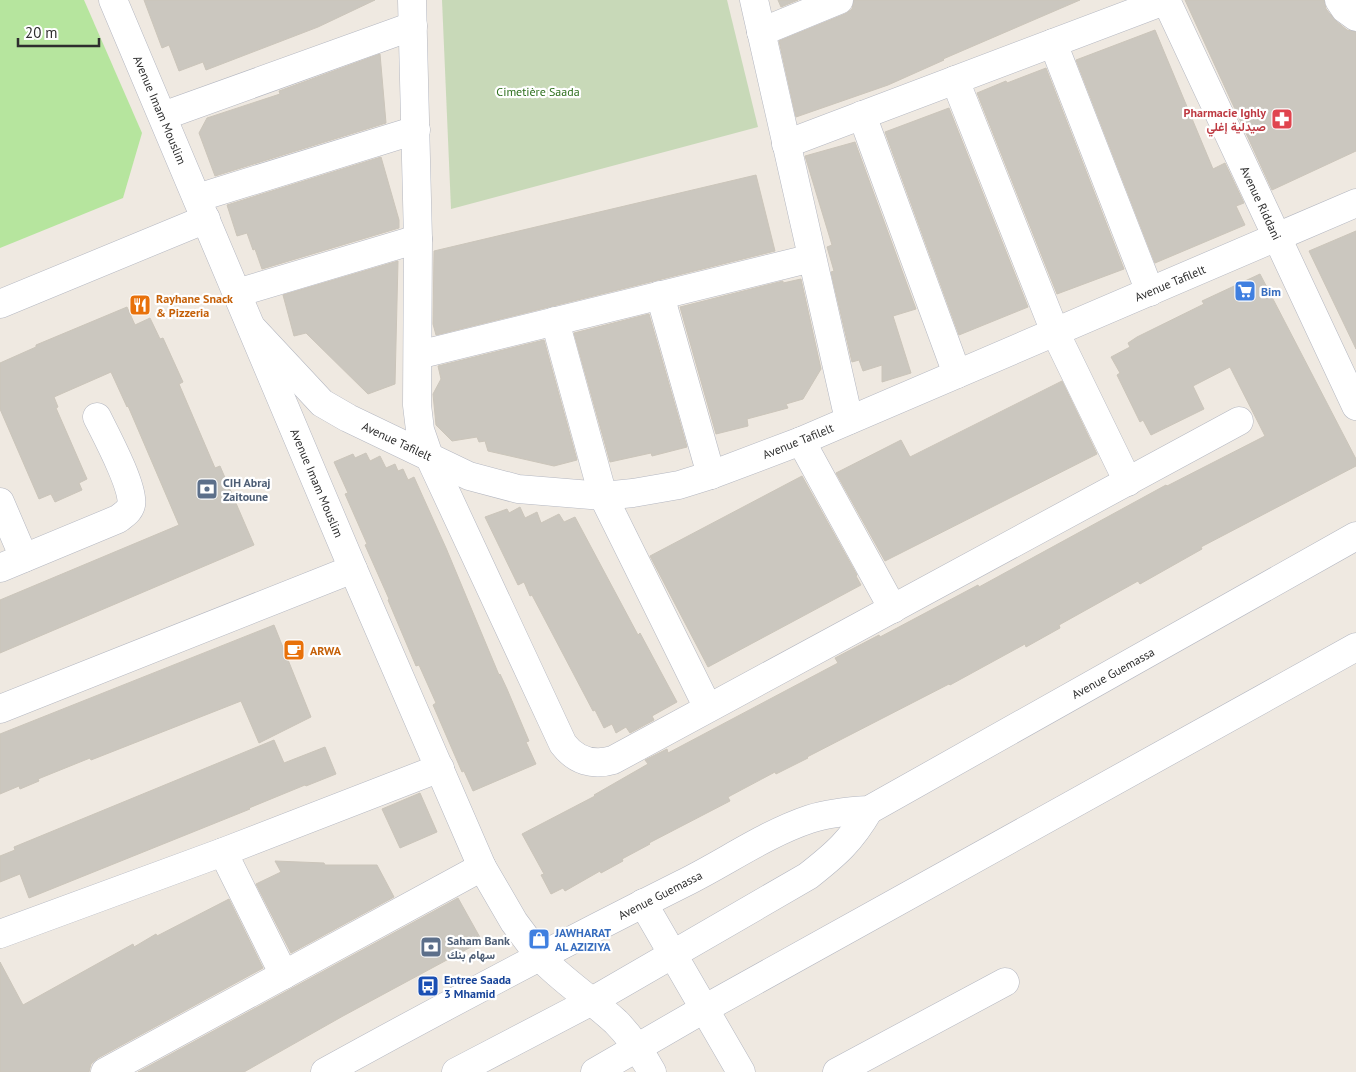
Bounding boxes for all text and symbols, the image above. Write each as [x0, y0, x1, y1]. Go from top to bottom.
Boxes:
scale bar [18, 15, 99, 47]
text: 20 m [25, 23, 58, 42]
street label: Avenue Imam Mouslim [130, 53, 190, 167]
park label: Cimetière Saada [496, 84, 580, 99]
place label: Pharmacie Ighly صيدلية إغلي [1184, 105, 1266, 137]
pharmacy icon: Pharmacie Ighly صيدلية إغلي [1270, 107, 1294, 131]
street label: Avenue Riddani [1237, 164, 1285, 242]
street label: Avenue Tafilelt [1132, 261, 1208, 305]
supermarket icon: Bim [1233, 279, 1257, 303]
place label: Bim [1261, 284, 1281, 299]
place label: Rayhane Snack & Pizzeria [156, 291, 233, 320]
restaurant icon: Rayhane Snack & Pizzeria [128, 293, 152, 317]
street label: Avenue Tafilelt [360, 418, 434, 464]
street label: Avenue Tafilelt [760, 420, 836, 462]
street label: Avenue Imam Mouslim [287, 426, 347, 540]
place label: CIH Abraj Zaitoune [223, 475, 271, 504]
bank icon: CIH Abraj Zaitoune [195, 477, 219, 501]
cafe icon: ARWA [282, 638, 306, 662]
place label: ARWA [310, 643, 342, 658]
street label: Avenue Guemassa [1069, 644, 1157, 702]
street label: Avenue Guemassa [615, 867, 705, 923]
place label: JAWHARAT AL AZIZIYA [554, 925, 611, 954]
shop icon: JAWHARAT AL AZIZIYA [527, 927, 551, 951]
place label: Saham Bank سهام بنك [447, 933, 510, 963]
bank icon: Saham Bank سهام بنك [419, 935, 443, 959]
place label: Entree Saada 3 Mhamid [444, 972, 511, 1001]
bus stop icon: Entree Saada 3 Mhamid [416, 974, 440, 998]

